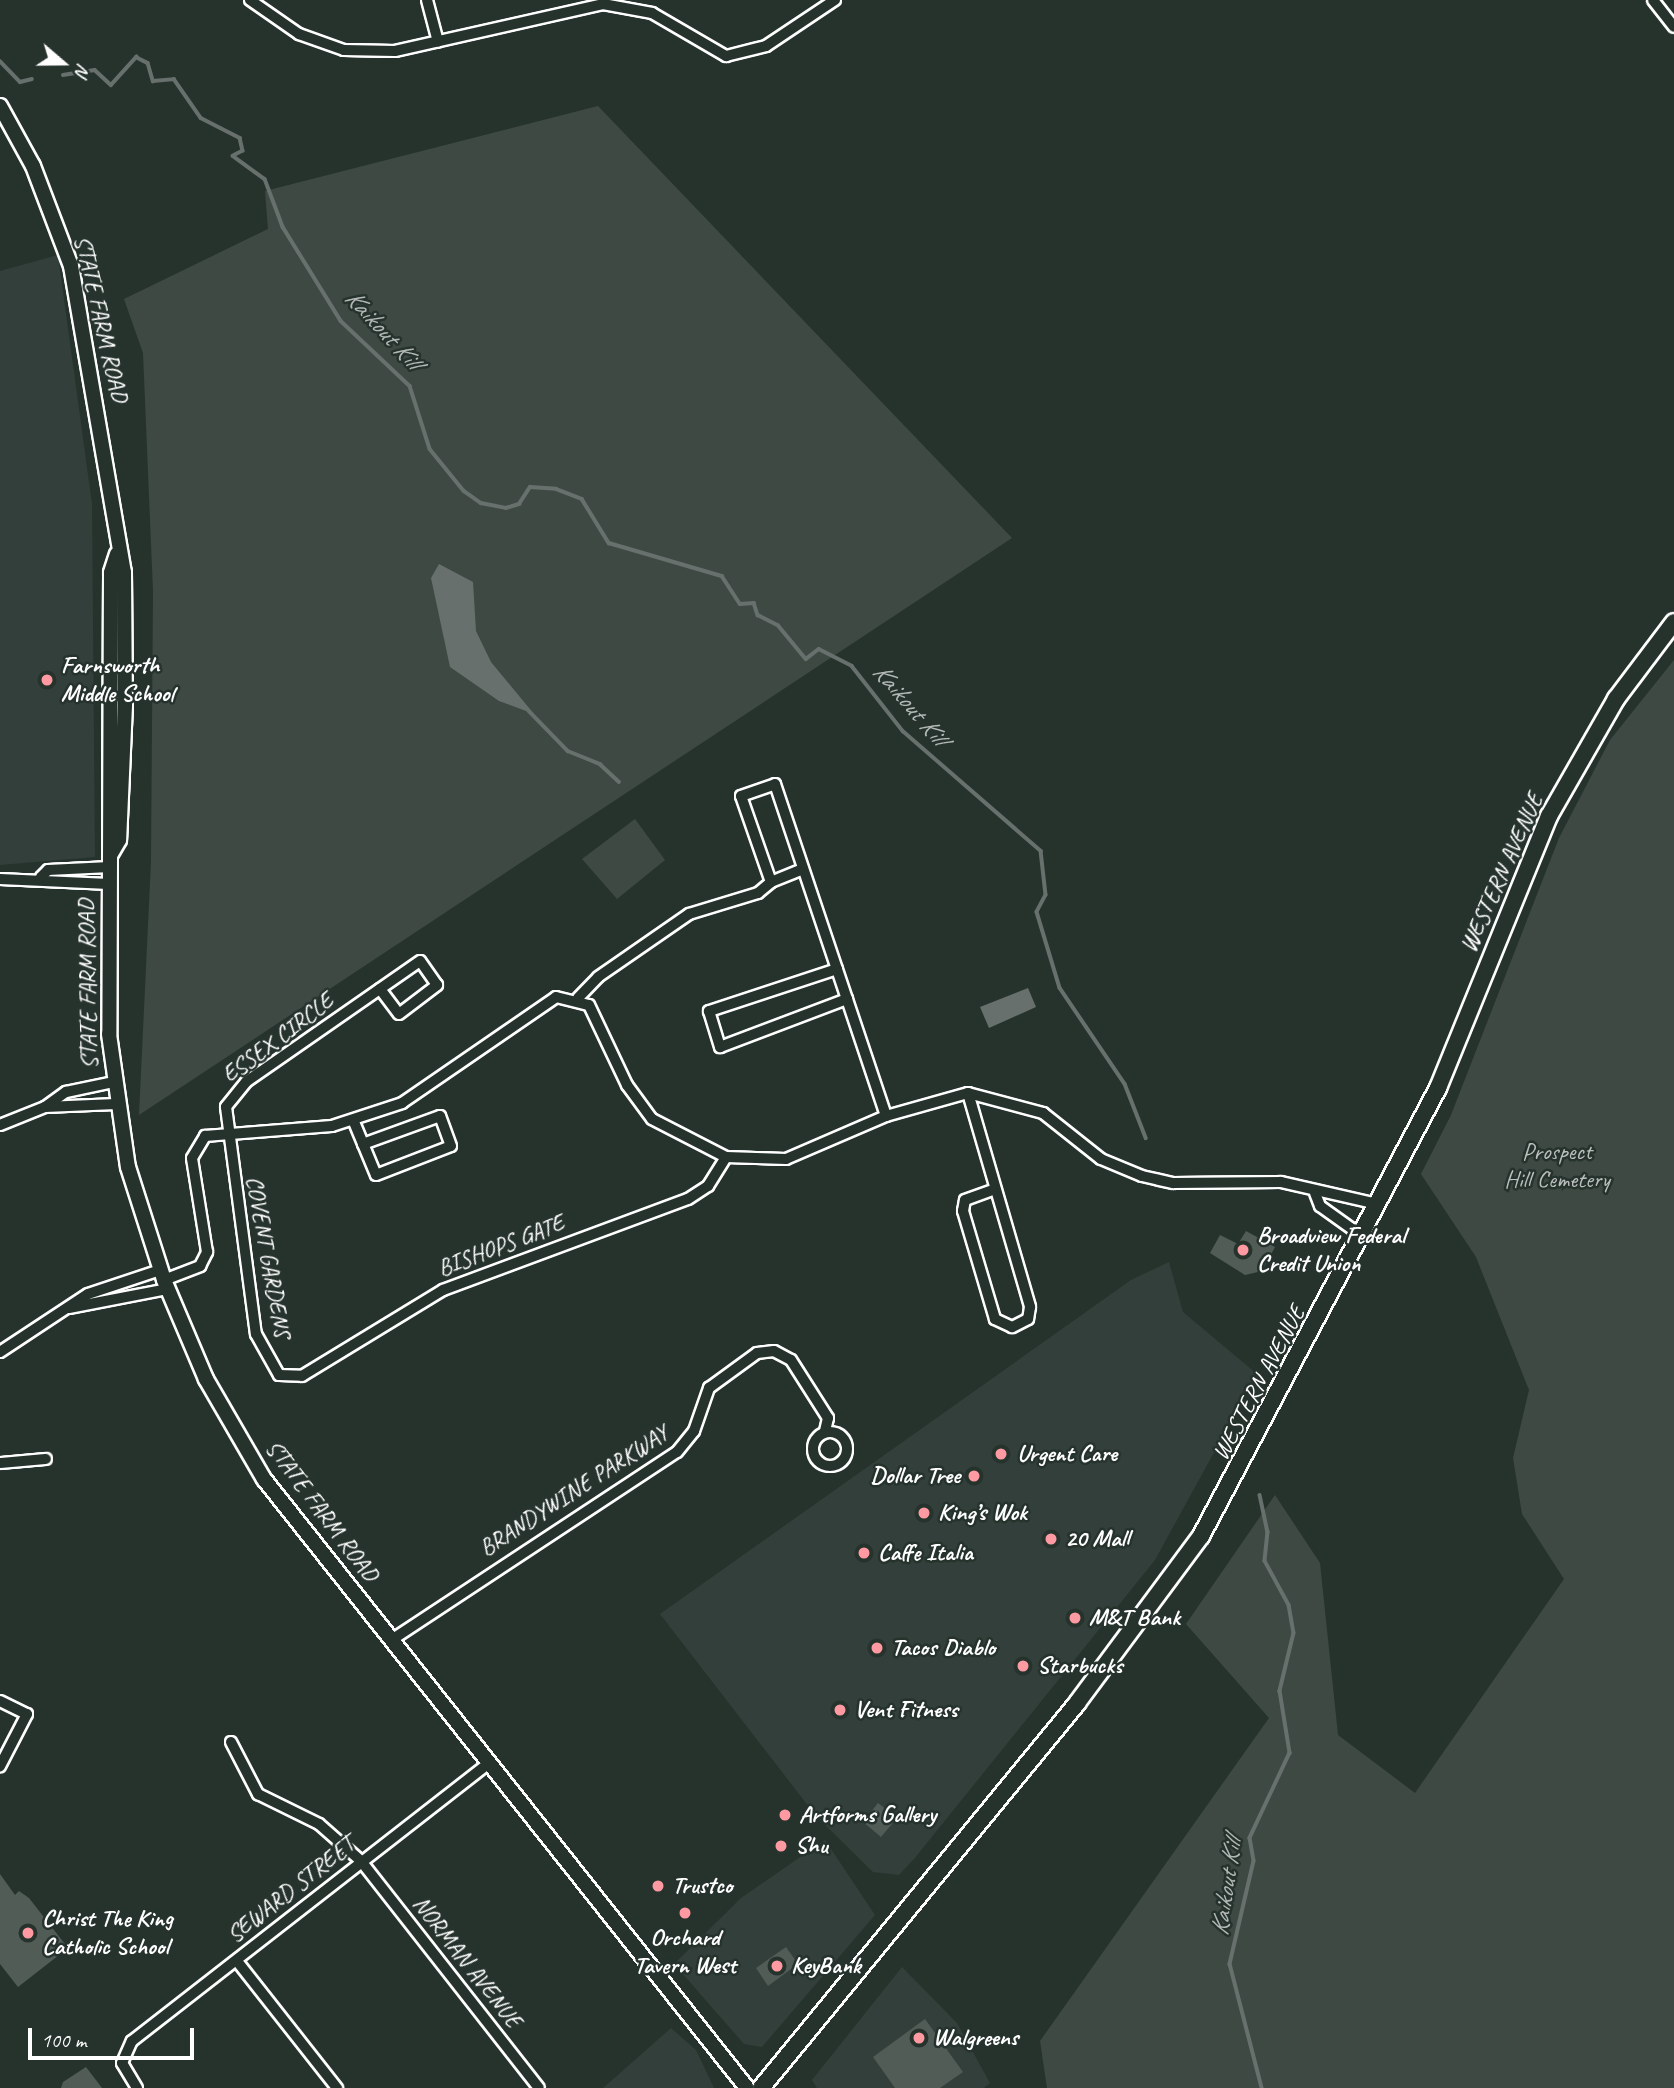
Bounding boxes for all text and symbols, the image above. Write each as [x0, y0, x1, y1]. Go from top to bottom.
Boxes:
north arrow [28, 28, 98, 98]
text: N [69, 61, 96, 80]
street label: STATE FARM ROAD [68, 233, 134, 405]
water label: Kaikout Kill [338, 282, 428, 376]
place label: Farnsworth Middle School [61, 652, 174, 708]
water label: Kaikout Kill [866, 657, 954, 751]
marker: Farnsworth Middle School [39, 672, 55, 688]
street label: WESTERN AVENUE [1454, 789, 1550, 957]
street label: STATE FARM ROAD [72, 899, 104, 1069]
street label: ESSEX CIRCLE [217, 987, 339, 1089]
park label: Prospect Hill Cemetery [1504, 1138, 1610, 1194]
street label: COVENT GARDENS [240, 1173, 296, 1341]
street label: BISHOPS GATE [434, 1209, 568, 1283]
place label: Broadview Federal Credit Union [1257, 1222, 1405, 1278]
marker: Broadview Federal Credit Union [1235, 1242, 1251, 1258]
street label: WESTERN AVENUE [1206, 1301, 1312, 1465]
street label: BRANDYWINE PARKWAY [474, 1419, 674, 1563]
street label: STATE FARM ROAD [259, 1434, 385, 1588]
place label: Urgent Care [1017, 1440, 1118, 1468]
marker: Urgent Care [991, 1444, 1011, 1464]
place label: Dollar Tree [870, 1462, 960, 1490]
marker: Dollar Tree [966, 1468, 982, 1484]
place label: King’s Wok [938, 1499, 1027, 1527]
marker: King’s Wok [916, 1505, 932, 1521]
place label: 20 Mall [1065, 1525, 1129, 1553]
marker: 20 Mall [1043, 1531, 1059, 1547]
place label: Caffe Italia [878, 1539, 974, 1567]
marker: Caffe Italia [856, 1545, 872, 1561]
place label: M&T Bank [1089, 1604, 1180, 1632]
marker: M&T Bank [1067, 1610, 1083, 1626]
place label: Tacos Diablo [891, 1634, 995, 1662]
marker: Tacos Diablo [869, 1640, 885, 1656]
place label: Starbucks [1037, 1652, 1122, 1680]
marker: Starbucks [1015, 1658, 1031, 1674]
place label: Vent Fitness [854, 1696, 958, 1724]
marker: Vent Fitness [832, 1702, 848, 1718]
place label: Artforms Gallery [799, 1801, 937, 1829]
marker: Artforms Gallery [777, 1807, 793, 1823]
street label: SEWARD STREET [221, 1831, 361, 1949]
place label: Shu [795, 1832, 828, 1860]
water label: Kaikout Kill [1204, 1836, 1248, 1938]
marker: Shu [773, 1838, 789, 1854]
place label: Trustco [672, 1872, 732, 1900]
marker: Trustco [650, 1878, 666, 1894]
street label: NORMAN AVENUE [406, 1890, 528, 2034]
place label: Christ The King Catholic School [42, 1905, 174, 1961]
marker: Orchard Tavern West [677, 1905, 693, 1921]
place label: Orchard Tavern West [634, 1924, 736, 1980]
marker: Christ The King Catholic School [20, 1925, 36, 1941]
place label: KeyBank [791, 1952, 861, 1980]
marker: KeyBank [769, 1958, 785, 1974]
scale bar [32, 2014, 198, 2058]
place label: Walgreens [933, 2024, 1018, 2052]
text: 100 m [41, 2027, 86, 2053]
marker: Walgreens [911, 2030, 927, 2046]

